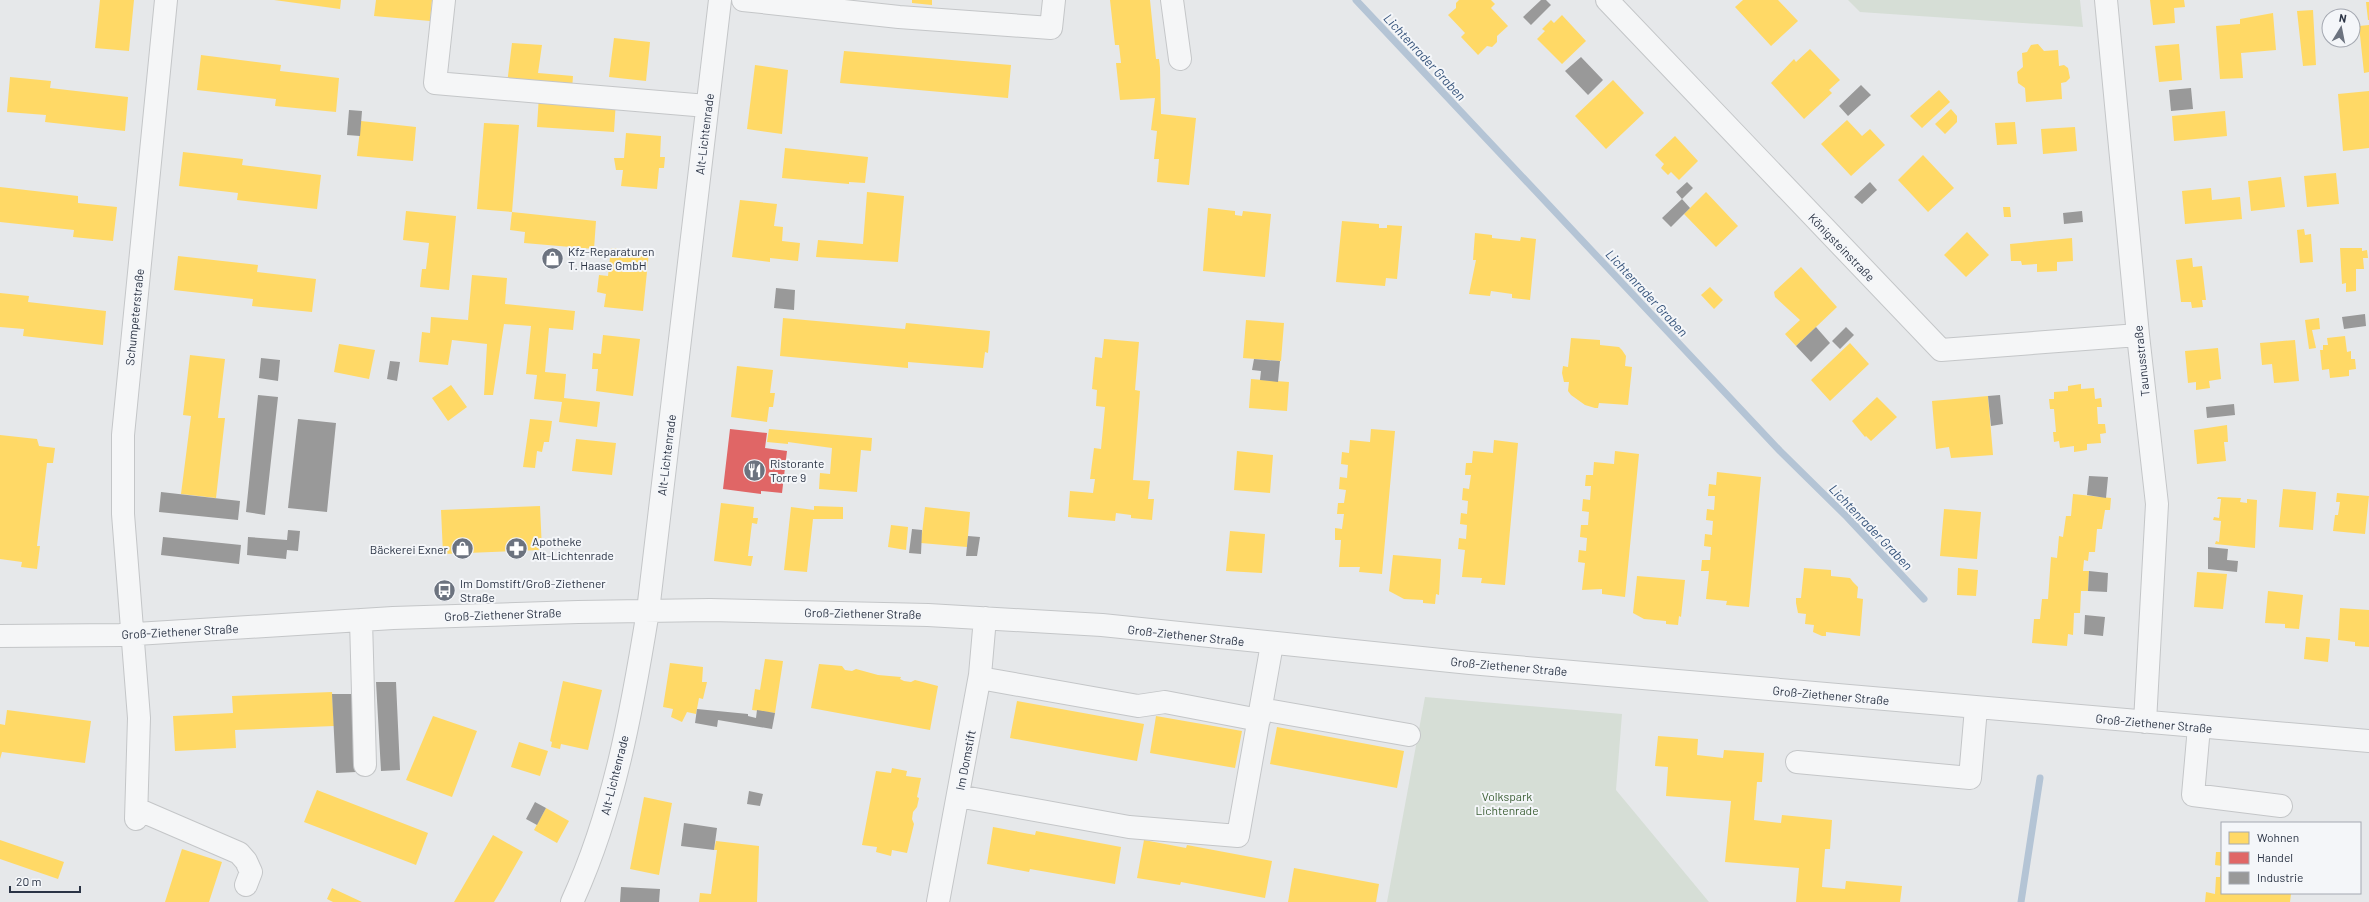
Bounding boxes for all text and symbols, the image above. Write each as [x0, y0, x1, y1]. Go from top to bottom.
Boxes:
north arrow [2321, 8, 2361, 48]
water label: Lichtenrader Graben [1381, 10, 1470, 104]
text: N [2338, 11, 2348, 25]
street label: Alt-Lichtenrade [692, 92, 716, 176]
street label: Königsteinstraße [1806, 210, 1878, 284]
place label: Kfz-Reparaturen T. Haase GmbH [568, 244, 655, 272]
shop icon: Kfz-Reparaturen T. Haase GmbH [539, 245, 565, 271]
water label: Lichtenrader Graben [1603, 246, 1692, 340]
street label: Schumpeterstraße [122, 268, 146, 366]
street label: Taunusstraße [2130, 325, 2152, 397]
street label: Alt-Lichtenrade [654, 413, 678, 497]
place label: Ristorante Torre 9 [770, 456, 824, 484]
restaurant icon: Ristorante Torre 9 [742, 457, 768, 483]
water label: Lichtenrader Graben [1826, 481, 1916, 573]
place label: Apotheke Alt-Lichtenrade [532, 534, 614, 562]
pharmacy icon: Apotheke Alt-Lichtenrade [504, 535, 530, 561]
shop icon: Bäckerei Exner [450, 536, 476, 562]
place label: Bäckerei Exner [370, 542, 449, 556]
place label: Im Domstift/Groß-Ziethener Straße [460, 576, 606, 604]
bus stop icon: Im Domstift/Groß-Ziethener Straße [431, 577, 457, 603]
street label: Groß-Ziethener Straße [444, 605, 562, 623]
street label: Groß-Ziethener Straße [804, 605, 922, 621]
street label: Groß-Ziethener Straße [121, 621, 239, 641]
street label: Groß-Ziethener Straße [1127, 622, 1245, 648]
street label: Groß-Ziethener Straße [1450, 654, 1568, 678]
street label: Groß-Ziethener Straße [1772, 683, 1890, 707]
street label: Groß-Ziethener Straße [2095, 711, 2213, 735]
street label: Im Domstift [952, 729, 978, 791]
street label: Alt-Lichtenrade [597, 734, 631, 816]
park label: Volkspark Lichtenrade [1475, 789, 1539, 817]
legend [2221, 822, 2361, 894]
text: Wohnen [2257, 830, 2299, 844]
text: Handel [2257, 850, 2293, 864]
scale bar [10, 868, 80, 894]
text: Industrie [2257, 870, 2303, 884]
text: 20 m [16, 874, 42, 888]

